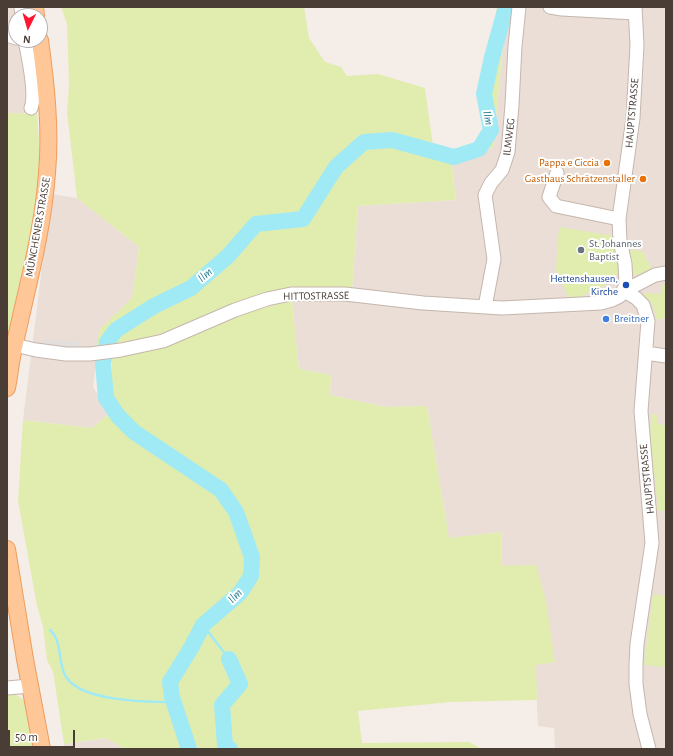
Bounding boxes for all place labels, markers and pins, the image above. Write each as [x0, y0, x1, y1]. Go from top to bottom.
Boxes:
place label: Pappa e Ciccia [539, 156, 599, 170]
marker: Pappa e Ciccia [602, 158, 612, 168]
place label: Gasthaus Schrätzenstaller [525, 172, 635, 186]
marker: Gasthaus Schrätzenstaller [638, 174, 648, 184]
place label: St. Johannes Baptist [589, 237, 641, 263]
marker: St. Johannes Baptist [576, 245, 586, 255]
place label: Hettenshausen, Kirche [550, 272, 618, 298]
marker: Hettenshausen, Kirche [621, 280, 631, 290]
place label: Breitner [614, 312, 649, 326]
marker: Breitner [601, 314, 611, 324]

